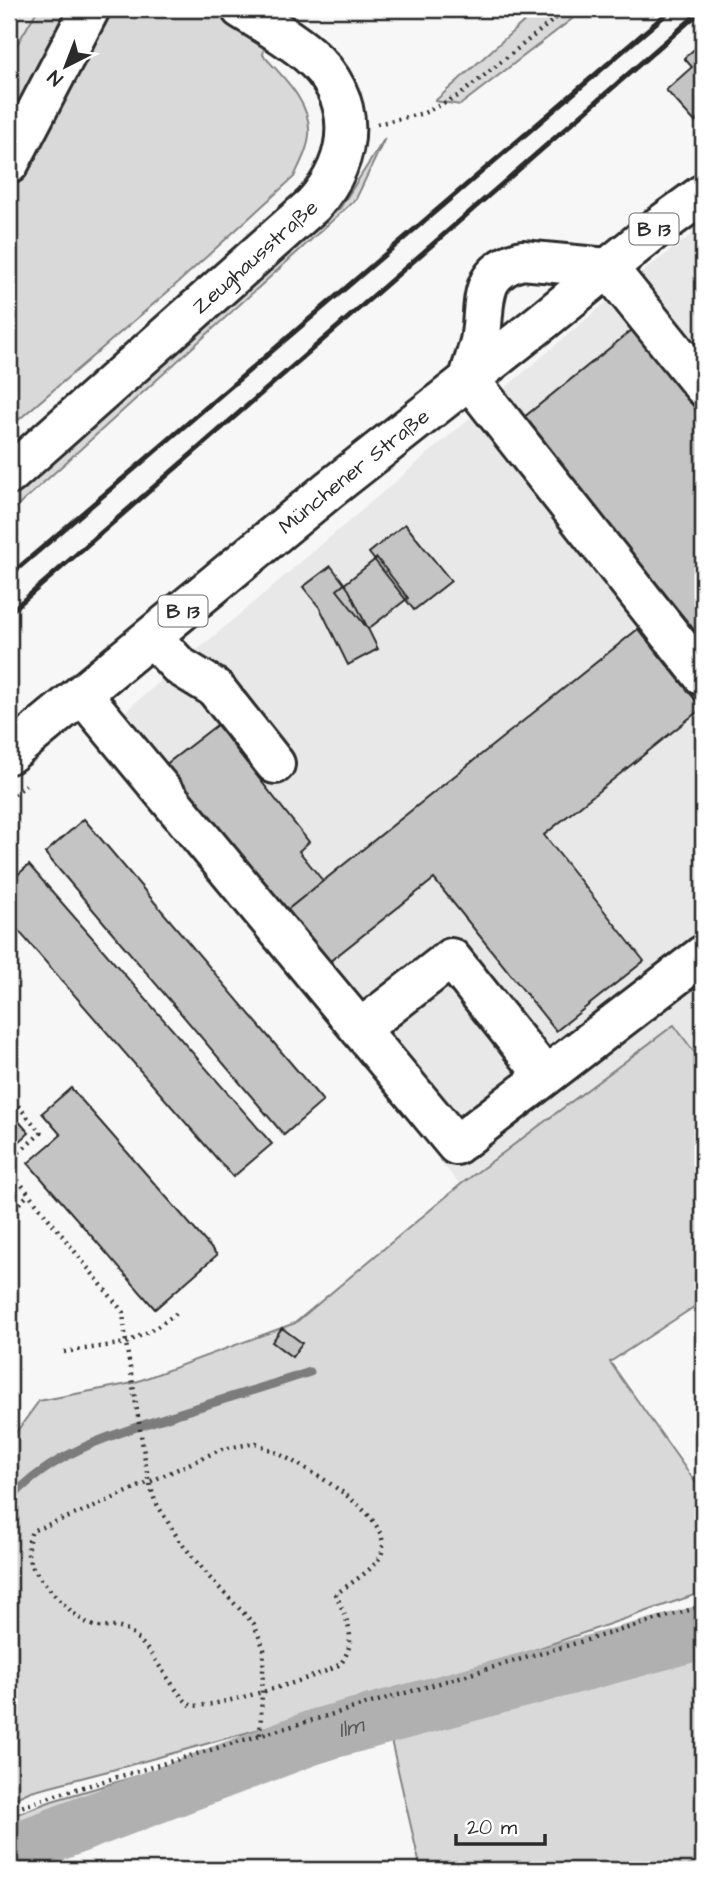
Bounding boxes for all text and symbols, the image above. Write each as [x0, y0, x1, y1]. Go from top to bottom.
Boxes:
north arrow [32, 32, 102, 102]
text: N [42, 63, 69, 92]
street label: Zeughausstraße [186, 193, 324, 321]
road number: B 13 [630, 214, 678, 244]
street label: Münchener Straße [272, 402, 436, 541]
road number: B 13 [158, 596, 208, 626]
water label: Ilm [335, 1708, 369, 1746]
scale bar [456, 1802, 546, 1846]
text: 20 m [467, 1813, 518, 1842]

